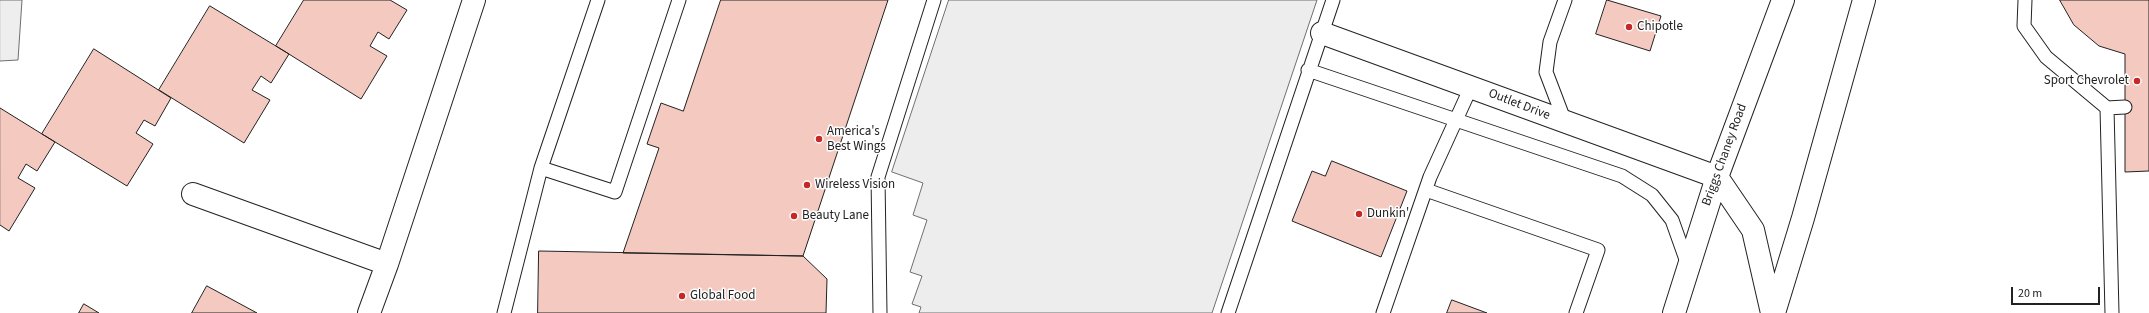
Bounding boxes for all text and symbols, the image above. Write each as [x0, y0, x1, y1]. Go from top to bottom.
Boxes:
place label: Chipotle [1637, 19, 1683, 35]
marker: Chipotle [1624, 22, 1634, 32]
place label: Sport Chevrolet [2044, 73, 2129, 89]
marker: Sport Chevrolet [2132, 76, 2142, 86]
street label: Outlet Drive [1486, 86, 1552, 124]
street label: Briggs Chaney Road [1699, 102, 1751, 208]
place label: America's Best Wings [827, 124, 886, 155]
marker: America's Best Wings [814, 134, 824, 144]
place label: Wireless Vision [815, 177, 895, 193]
marker: Wireless Vision [802, 180, 812, 190]
place label: Dunkin' [1367, 206, 1409, 222]
place label: Beauty Lane [802, 208, 869, 224]
marker: Dunkin' [1354, 209, 1364, 219]
marker: Beauty Lane [789, 211, 799, 221]
scale bar [2013, 279, 2102, 305]
text: 20 m [2018, 285, 2042, 302]
place label: Global Food [690, 288, 755, 304]
marker: Global Food [677, 291, 687, 301]

